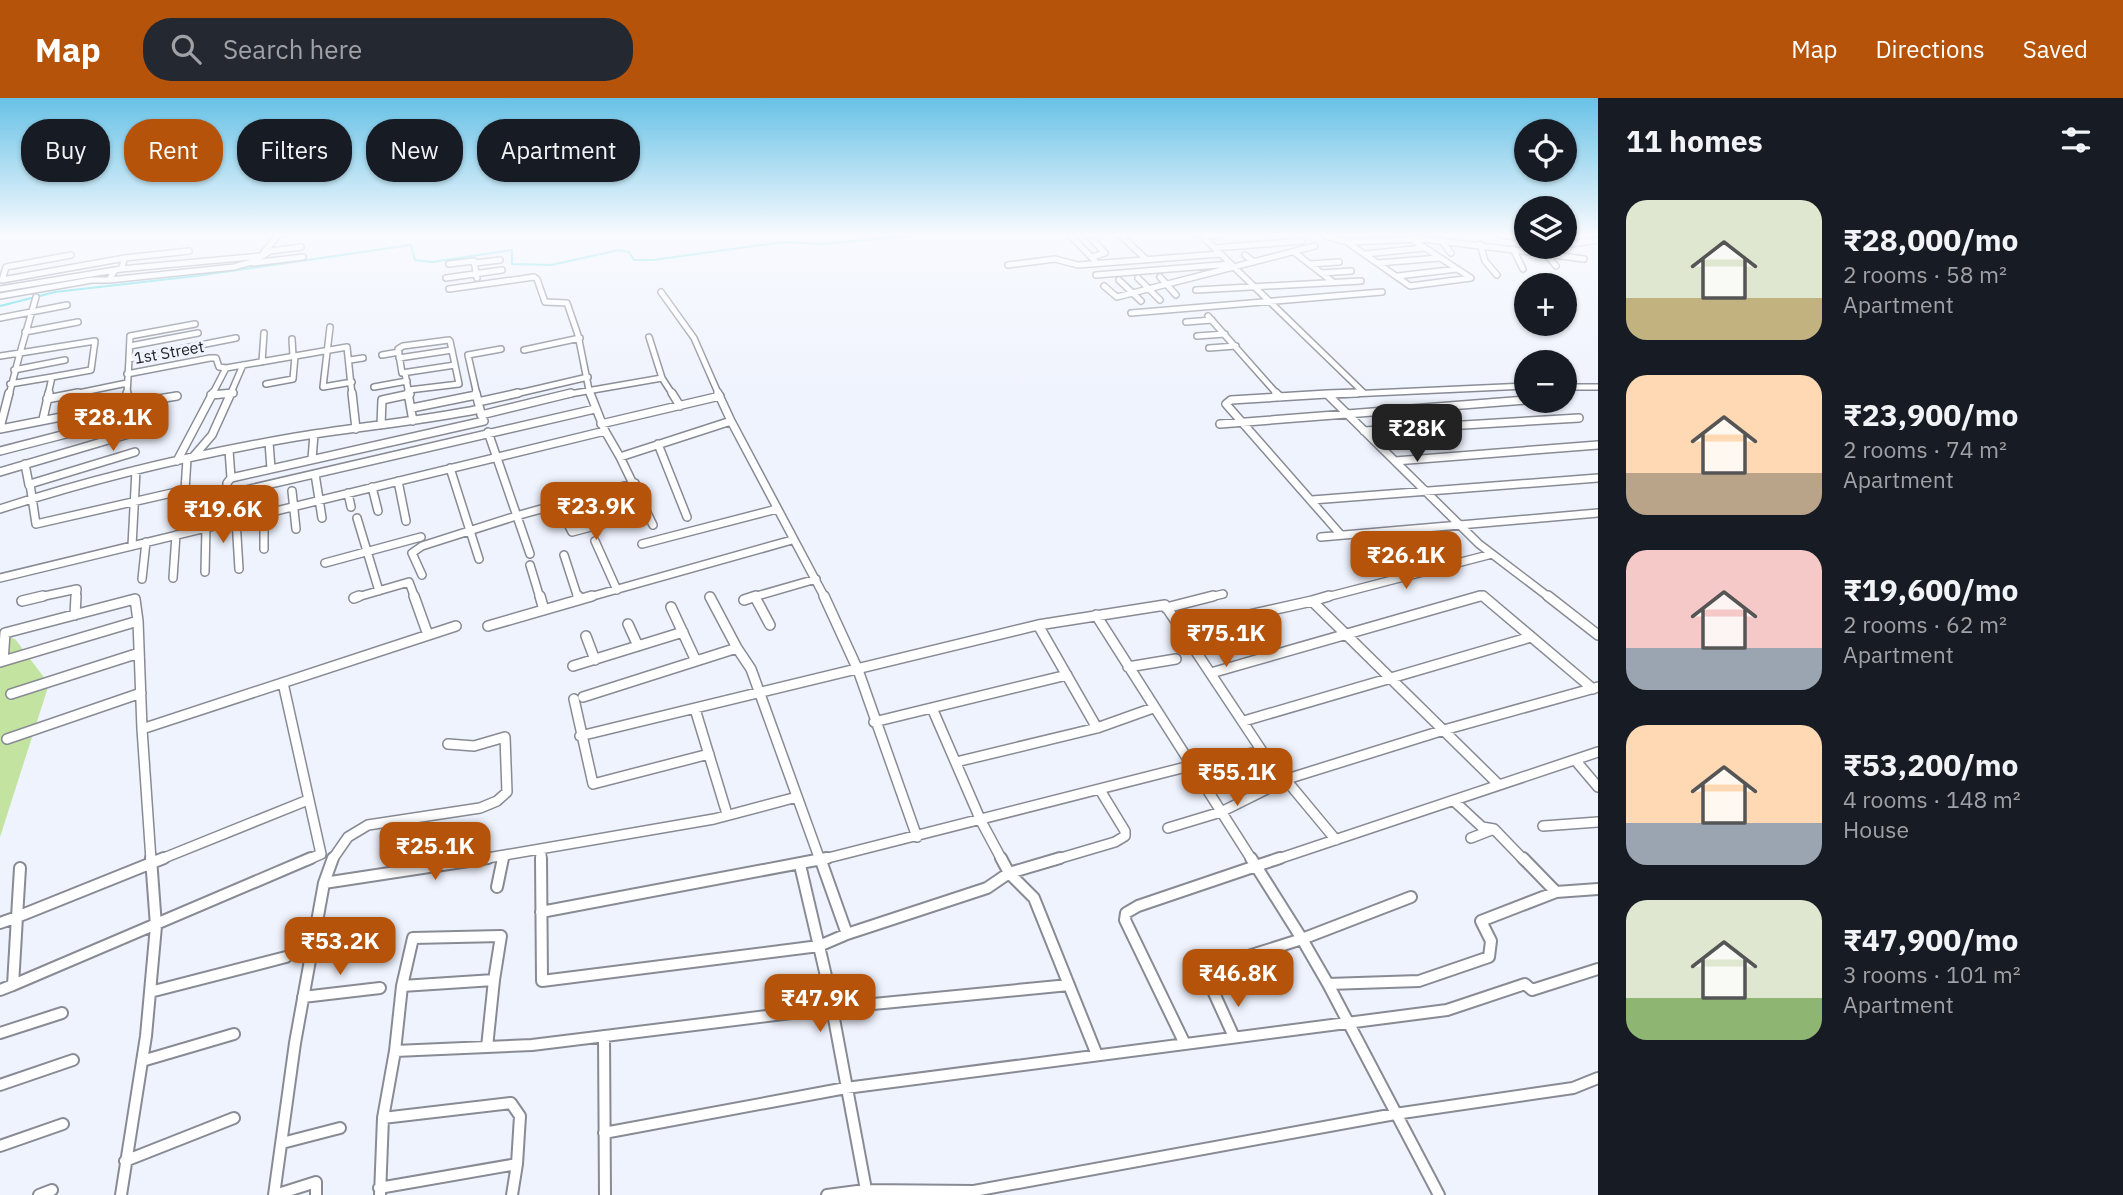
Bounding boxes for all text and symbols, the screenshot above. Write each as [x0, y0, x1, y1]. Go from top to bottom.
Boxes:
search box [143, 18, 633, 81]
text: Map [35, 28, 101, 71]
icon: search [167, 30, 205, 68]
text: Search here [223, 32, 362, 66]
text: Map [1791, 33, 1837, 65]
text: Directions [1875, 33, 1985, 65]
text: Saved [2023, 33, 2088, 65]
chip: Buy [21, 119, 110, 182]
chip: Rent [124, 119, 223, 182]
chip: Filters [237, 119, 352, 182]
chip: New [366, 119, 463, 182]
chip: Apartment [477, 119, 640, 182]
map controls [1514, 119, 1577, 413]
button: locate [1514, 119, 1577, 182]
text: 11 homes [1626, 121, 1763, 160]
icon: filters [2057, 121, 2095, 159]
button: layers [1514, 196, 1577, 259]
text: ₹28,000/mo [1843, 220, 2018, 259]
icon: home [1682, 228, 1766, 312]
text: 2 rooms · 58 m² [1843, 259, 2007, 289]
button: + [1514, 273, 1577, 336]
text: Apartment [1843, 289, 1954, 319]
street label: 1st Street [133, 336, 205, 368]
button: − [1514, 350, 1577, 413]
pin: ₹28.1K [56, 394, 170, 453]
text: ₹23,900/mo [1843, 395, 2018, 434]
text: ₹28.1K [73, 401, 153, 431]
icon: home [1682, 403, 1766, 487]
pin: ₹28K [1376, 404, 1458, 464]
text: ₹28K [1388, 412, 1446, 442]
text: 2 rooms · 74 m² [1843, 434, 2007, 464]
text: Apartment [1843, 464, 1954, 494]
pin: ₹23.9K [539, 482, 653, 542]
pin: ₹19.6K [166, 486, 280, 545]
text: ₹23.9K [556, 490, 636, 520]
text: ₹19.6K [183, 493, 263, 523]
pin: ₹26.1K [1349, 532, 1463, 591]
text: ₹26.1K [1366, 539, 1446, 569]
text: ₹19,600/mo [1843, 570, 2018, 609]
icon: home [1682, 578, 1766, 662]
text: 2 rooms · 62 m² [1843, 609, 2007, 639]
pin: ₹75.1K [1169, 610, 1283, 669]
text: ₹75.1K [1186, 617, 1266, 647]
text: Apartment [1843, 639, 1954, 669]
text: ₹53,200/mo [1843, 745, 2018, 784]
pin: ₹55.1K [1180, 748, 1294, 808]
icon: home [1682, 753, 1766, 837]
text: ₹55.1K [1197, 756, 1277, 786]
text: 4 rooms · 148 m² [1843, 784, 2021, 814]
text: House [1843, 814, 1909, 844]
pin: ₹25.1K [378, 822, 492, 882]
text: ₹25.1K [395, 830, 475, 860]
pin: ₹53.2K [283, 918, 397, 977]
text: ₹47,900/mo [1843, 920, 2018, 959]
text: ₹53.2K [300, 925, 380, 955]
icon: home [1682, 928, 1766, 1012]
pin: ₹46.8K [1181, 950, 1295, 1009]
text: ₹46.8K [1198, 957, 1278, 987]
text: 3 rooms · 101 m² [1843, 959, 2021, 989]
pin: ₹47.9K [763, 974, 877, 1034]
text: ₹47.9K [780, 982, 860, 1012]
text: Apartment [1843, 989, 1954, 1019]

